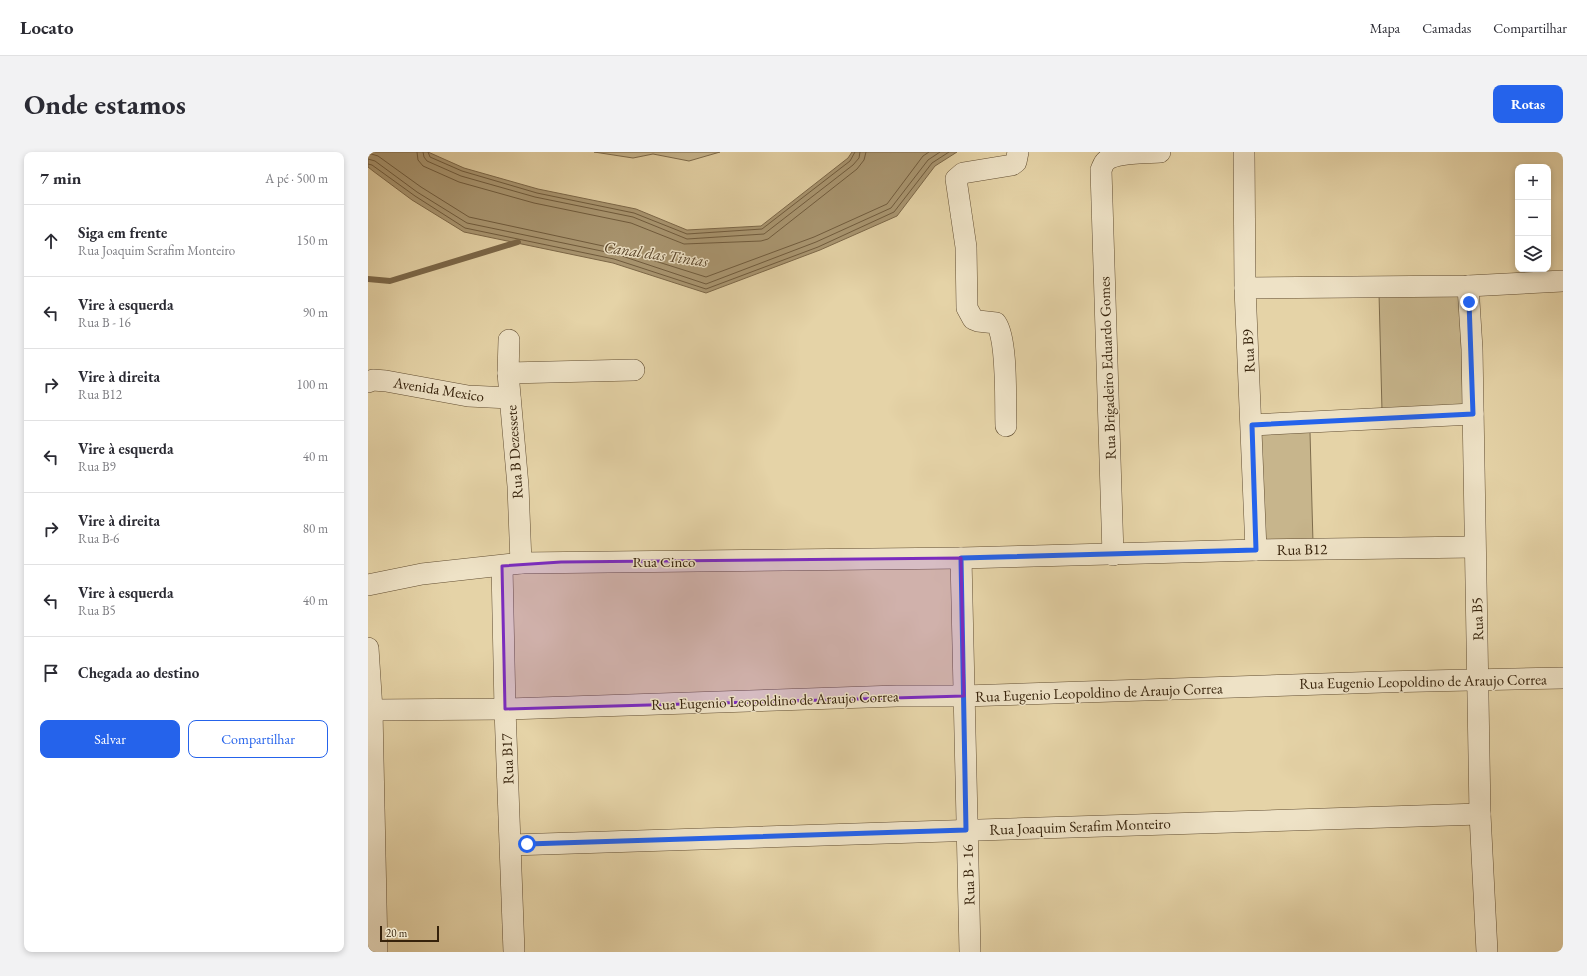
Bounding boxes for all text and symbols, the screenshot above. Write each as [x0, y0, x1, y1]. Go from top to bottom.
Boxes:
text: Locato [20, 15, 74, 40]
text: Mapa [1370, 19, 1400, 37]
text: Camadas [1422, 19, 1471, 37]
text: Compartilhar [1493, 19, 1567, 37]
button: Rotas [1493, 85, 1563, 123]
text: Onde estamos [24, 86, 186, 122]
map controls [1515, 164, 1551, 272]
button: + [1515, 164, 1551, 200]
text: 7 min [40, 167, 81, 189]
text: A pé · 500 m [265, 170, 328, 187]
button: − [1515, 200, 1551, 236]
text: Siga em frente [78, 223, 167, 242]
icon: ahead [40, 230, 62, 252]
text: 150 m [297, 232, 328, 249]
water label: Canal das Tintas [603, 236, 710, 272]
button: layers [1515, 236, 1551, 272]
text: Rua Joaquim Serafim Monteiro [78, 242, 235, 259]
street label: Rua Brigadeiro Eduardo Gomes [1094, 276, 1120, 460]
route end [1460, 293, 1478, 311]
text: Vire à esquerda [78, 295, 174, 314]
icon: left [40, 302, 62, 324]
text: 90 m [303, 304, 328, 321]
text: Rua B - 16 [78, 314, 131, 331]
street label: Rua B9 [1237, 329, 1259, 373]
text: Vire à direita [78, 367, 160, 386]
street label: Avenida Mexico [391, 372, 486, 406]
icon: right [40, 374, 62, 396]
text: 100 m [297, 376, 328, 393]
text: Rua B12 [78, 386, 122, 403]
street label: Rua B Dezessete [501, 404, 527, 500]
text: Vire à esquerda [78, 439, 174, 458]
icon: left [40, 446, 62, 468]
text: 40 m [303, 448, 328, 465]
text: Rua B9 [78, 458, 116, 475]
text: Vire à direita [78, 511, 160, 530]
icon: right [40, 518, 62, 540]
text: 80 m [303, 520, 328, 537]
text: Rua B-6 [78, 530, 119, 547]
street label: Rua B12 [1276, 539, 1328, 559]
street label: Rua Cinco [632, 552, 696, 571]
text: Vire à esquerda [78, 583, 174, 602]
icon: left [40, 590, 62, 612]
text: 40 m [303, 592, 328, 609]
street label: Rua B5 [1467, 597, 1487, 641]
text: Rua B5 [78, 602, 116, 619]
icon: arrive [40, 662, 62, 684]
text: Chegada ao destino [78, 663, 199, 682]
street label: Rua Eugenio Leopoldino de Araujo Correa [1299, 669, 1547, 693]
street label: Rua Eugenio Leopoldino de Araujo Correa [975, 678, 1223, 706]
street label: Rua Eugenio Leopoldino de Araujo Correa [651, 686, 899, 714]
button: Salvar [40, 720, 180, 758]
button: Compartilhar [188, 720, 328, 758]
street label: Rua B17 [497, 732, 517, 785]
street label: Rua Joaquim Serafim Monteiro [989, 813, 1171, 839]
route start [518, 835, 536, 853]
street label: Rua B - 16 [957, 844, 979, 906]
scale bar [380, 924, 439, 943]
text: 20 m [386, 926, 407, 940]

